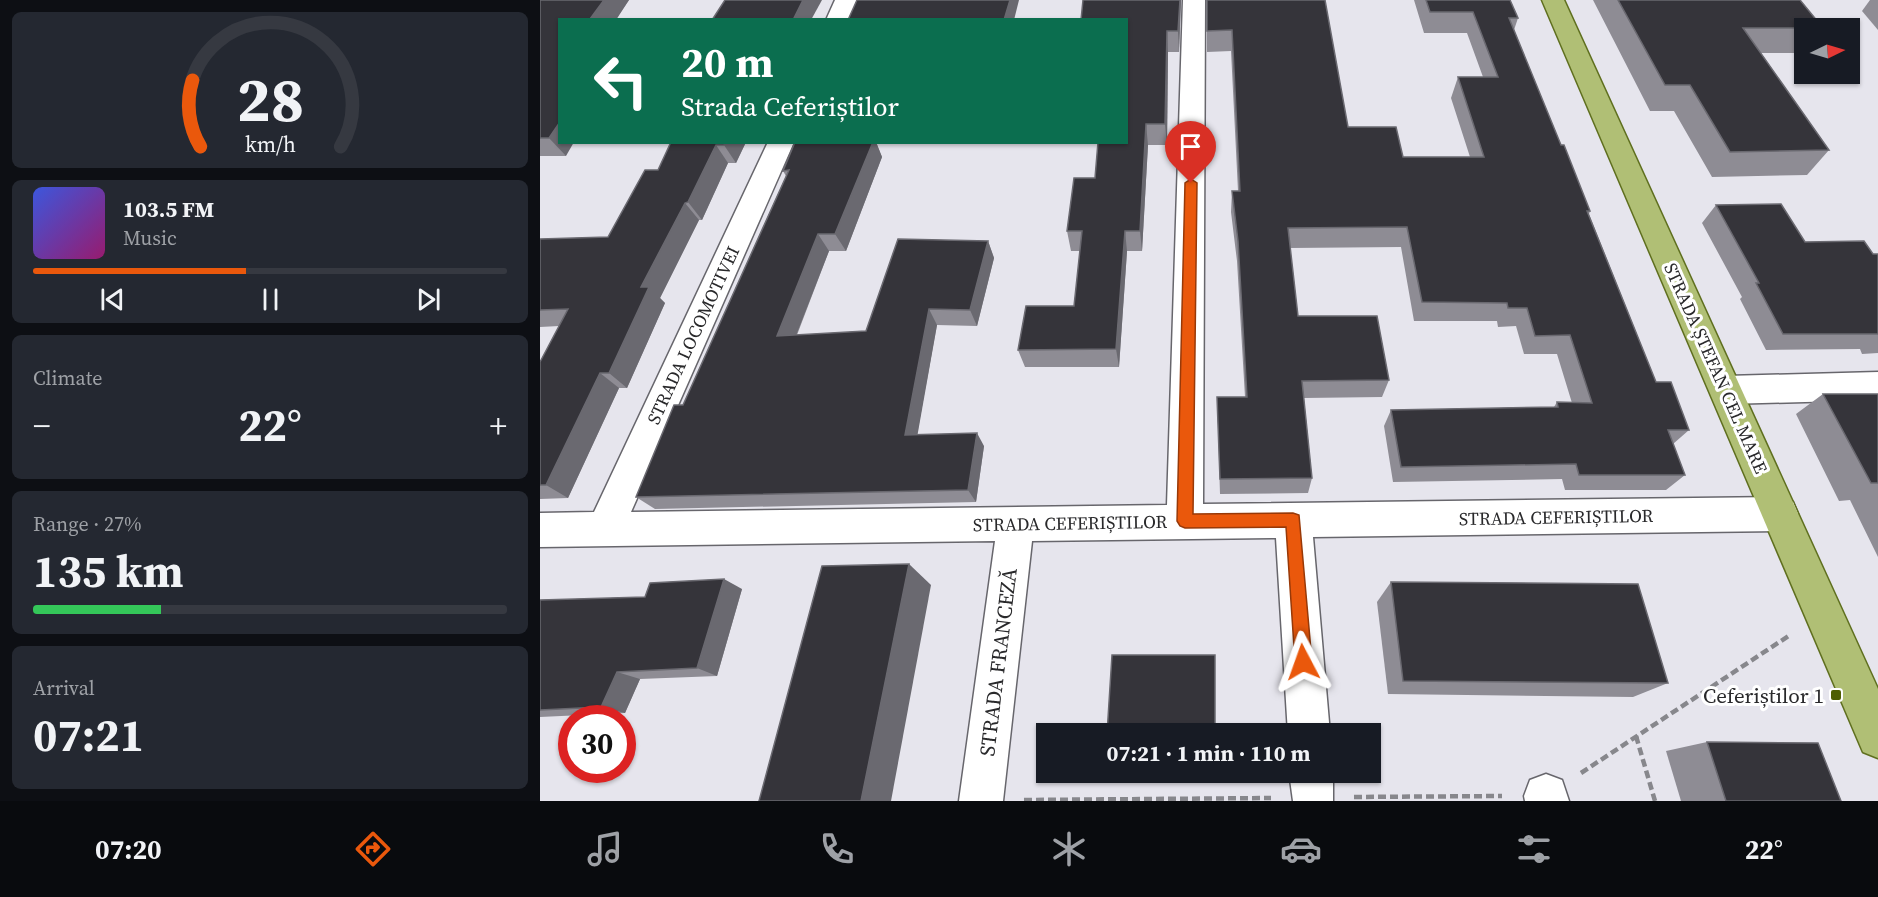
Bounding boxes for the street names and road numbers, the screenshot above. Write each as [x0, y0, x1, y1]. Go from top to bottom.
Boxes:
street label: STRADA LOCOMOTIVEI [641, 242, 745, 428]
street label: STRADA ȘTEFAN CEL MARE [1658, 259, 1774, 477]
street label: STRADA CEFERIȘTILOR [1459, 503, 1654, 531]
street label: STRADA CEFERIȘTILOR [973, 509, 1168, 537]
street label: STRADA FRANCEZĂ [972, 566, 1024, 758]

